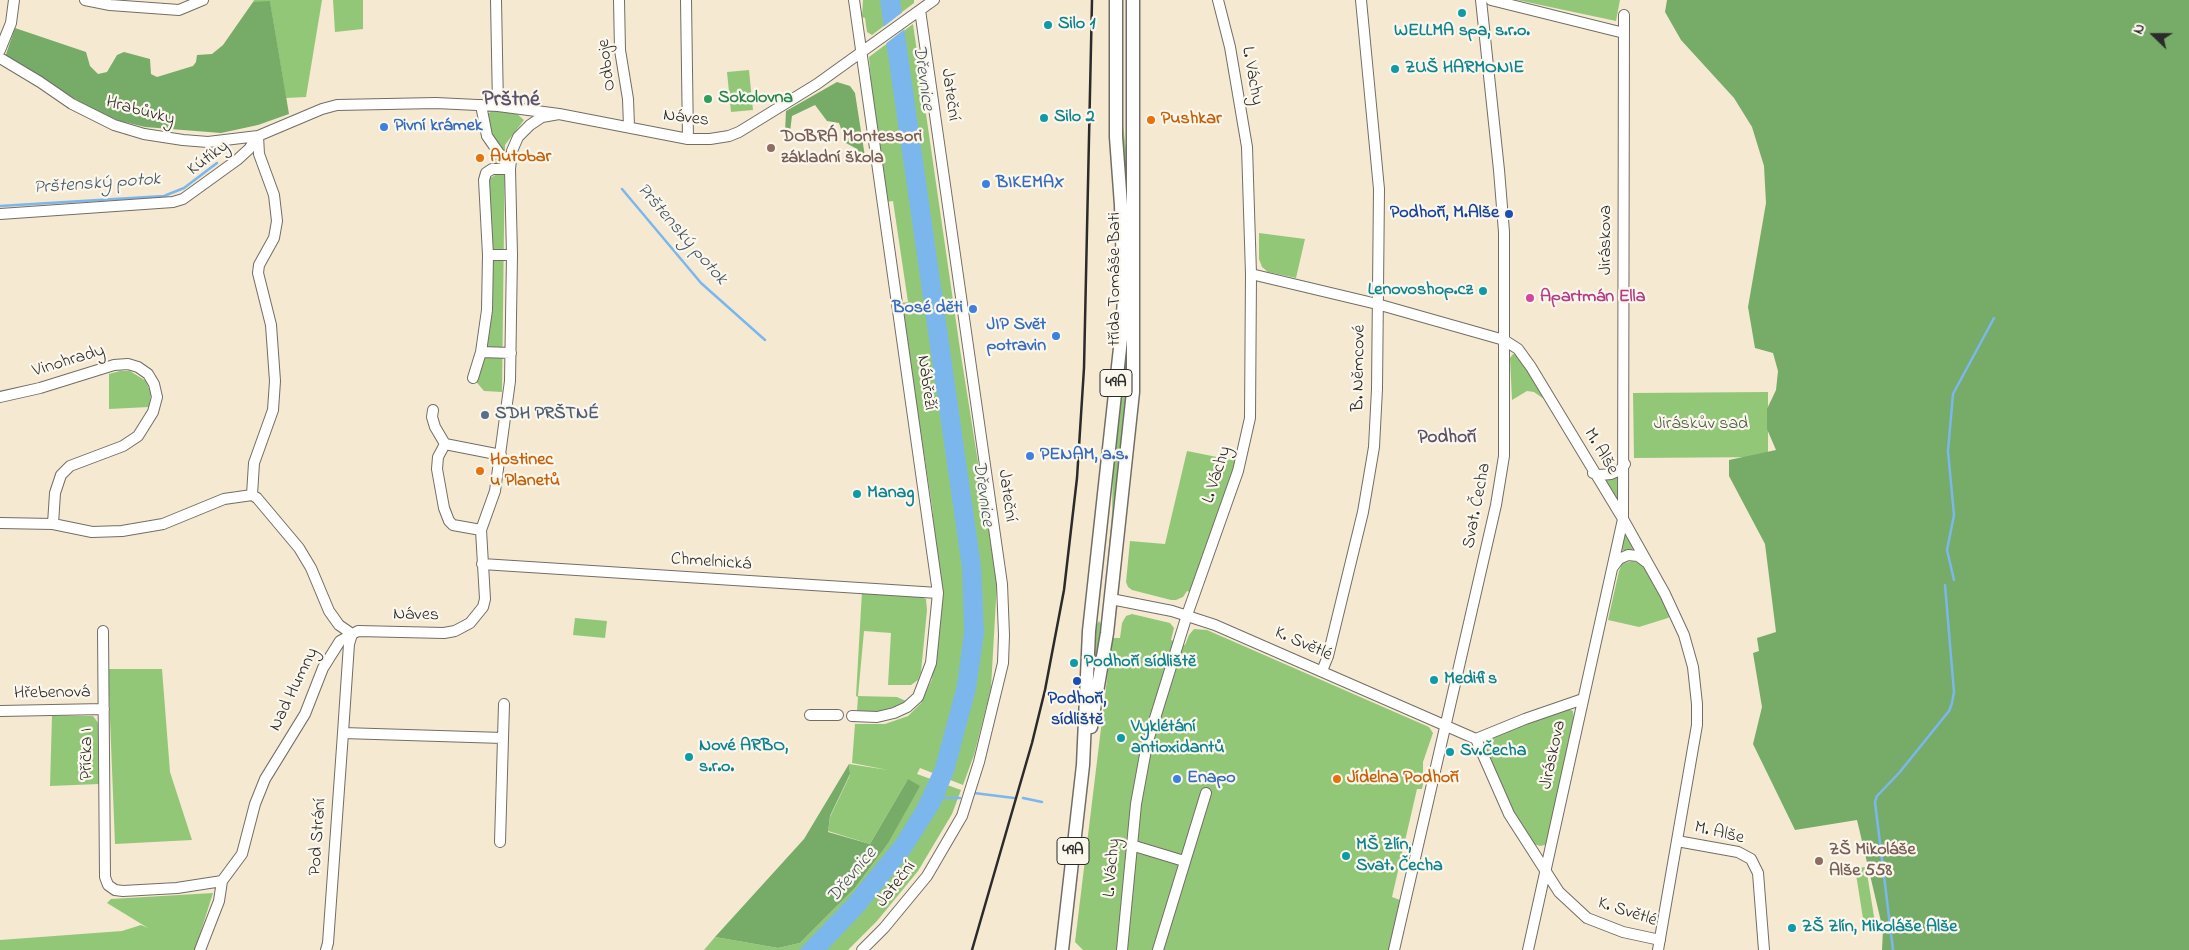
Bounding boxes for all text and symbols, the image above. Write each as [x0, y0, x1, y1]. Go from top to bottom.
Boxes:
marker: WELLMA spa, s.r.o. [1456, 7, 1468, 19]
north arrow [2129, 10, 2179, 60]
place label: Silo 1 [1058, 14, 1095, 36]
marker: Silo 1 [1042, 19, 1054, 31]
place label: WELLMA spa, s.r.o. [1394, 21, 1530, 43]
text: N [2128, 21, 2151, 38]
street label: Odboje [594, 38, 622, 92]
water label: Dřevnice [906, 44, 938, 112]
street label: L. Váchy [1235, 45, 1267, 107]
place label: ZUŠ HARMONIE [1405, 58, 1524, 80]
marker: ZUŠ HARMONIE [1389, 63, 1401, 75]
street label: Jateční [935, 67, 963, 123]
district label: Prštné [482, 88, 540, 114]
place label: Sokolovna [718, 88, 793, 110]
street label: Hrabůvky [103, 92, 177, 132]
marker: Sokolovna [702, 93, 714, 105]
street label: Náves [662, 105, 710, 133]
place label: Silo 2 [1054, 107, 1095, 129]
place label: Pushkar [1161, 109, 1221, 131]
marker: Silo 2 [1038, 112, 1050, 124]
marker: Pushkar [1145, 114, 1157, 126]
place label: Pivní krámek [394, 116, 483, 138]
marker: Pivní krámek [378, 121, 390, 133]
place label: DOBRÁ Montessori základní škola [781, 127, 922, 170]
street label: Kútíky [184, 136, 234, 182]
marker: DOBRÁ Montessori základní škola [765, 142, 777, 154]
place label: Autobar [490, 147, 551, 169]
marker: Autobar [474, 152, 486, 164]
water label: Prštenský potok [33, 169, 161, 201]
place label: BIKEMAX [996, 173, 1064, 195]
marker: BIKEMAX [980, 178, 992, 190]
water label: Prštenský potok [631, 180, 731, 290]
place label: Podhoří, M.Alše [1390, 203, 1499, 225]
street label: Jiráskova [1596, 205, 1618, 275]
marker: Podhoří, M.Alše [1503, 208, 1515, 220]
street label: třída Tomáše Bati [1105, 212, 1127, 346]
place label: Lenovoshop.cz [1368, 280, 1473, 302]
marker: Lenovoshop.cz [1477, 285, 1489, 297]
place label: Apartmán Ella [1540, 287, 1645, 309]
marker: Apartmán Ella [1524, 292, 1536, 304]
place label: Bosé děti [892, 298, 963, 320]
marker: Bosé děti [967, 303, 979, 315]
place label: JIP Svět potravin [986, 315, 1046, 358]
street label: B. Němcové [1348, 324, 1372, 412]
marker: JIP Svět potravin [1050, 330, 1062, 342]
street label: Vinohrady [30, 341, 108, 383]
street label: Nábřeží [910, 354, 940, 412]
road number: 49A [1100, 369, 1132, 396]
place label: SDH PRŠTNÉ [495, 404, 599, 426]
marker: SDH PRŠTNÉ [479, 409, 491, 421]
park label: Jiráskův sad [1654, 414, 1748, 436]
street label: M. Alše [1578, 425, 1622, 479]
district label: Podhoří [1418, 428, 1476, 450]
street label: L. Váchy [1199, 444, 1237, 506]
place label: PENAM, a.s. [1040, 445, 1128, 467]
place label: Hostinec u Planetů [490, 450, 560, 492]
marker: PENAM, a.s. [1024, 450, 1036, 462]
water label: Dřevnice [966, 460, 998, 528]
street label: Svat. Čecha [1459, 461, 1497, 551]
marker: Hostinec u Planetů [474, 465, 486, 477]
street label: Jateční [992, 468, 1020, 524]
place label: Manag [867, 483, 914, 505]
marker: Manag [851, 488, 863, 500]
street label: Chmelnická [670, 549, 752, 577]
street label: Náves [393, 605, 439, 627]
street label: K. Světlé [1271, 623, 1335, 667]
street label: Nad Humny [266, 645, 324, 735]
place label: Podhoří sídliště [1084, 652, 1196, 674]
marker: Podhoří sídliště [1068, 657, 1080, 669]
place label: Medifis [1444, 669, 1497, 691]
marker: Medifis [1428, 674, 1440, 686]
marker: Podhoří, sídliště [1071, 675, 1083, 687]
street label: Hřebenová [14, 683, 90, 705]
place label: Podhoří, sídliště [1048, 689, 1106, 732]
place label: Vyklétání antioxidantů [1131, 717, 1225, 760]
street label: Jiráskova [1536, 719, 1572, 791]
street label: Příčka I [77, 728, 99, 780]
marker: Vyklétání antioxidantů [1115, 732, 1127, 744]
place label: Nové ARBO, s.r.o. [699, 736, 788, 779]
place label: Sv.Čecha [1460, 741, 1526, 763]
marker: Sv.Čecha [1444, 746, 1456, 758]
marker: Nové ARBO, s.r.o. [683, 751, 695, 763]
place label: Enapo [1187, 768, 1236, 790]
place label: Jídelna Podhoří [1347, 768, 1459, 790]
marker: Enapo [1171, 773, 1183, 785]
marker: Jídelna Podhoří [1331, 773, 1343, 785]
street label: Pod Strání [306, 797, 332, 877]
street label: M. Alše [1692, 818, 1746, 850]
place label: MŠ Zlín, Svat. Čecha [1356, 835, 1443, 878]
road number: 49A [1057, 838, 1089, 864]
street label: L. Váchy [1100, 838, 1126, 898]
place label: ZŠ Mikoláše Alše 558 [1829, 840, 1916, 882]
water label: Dřevnice [823, 844, 883, 908]
marker: MŠ Zlín, Svat. Čecha [1340, 850, 1352, 862]
marker: ZŠ Mikoláše Alše 558 [1813, 855, 1825, 867]
street label: Jateční [872, 858, 922, 912]
street label: K. Světlé [1595, 893, 1659, 933]
place label: ZŠ Zlín, Mikoláše Alše [1802, 917, 1957, 939]
marker: ZŠ Zlín, Mikoláše Alše [1786, 922, 1798, 934]

